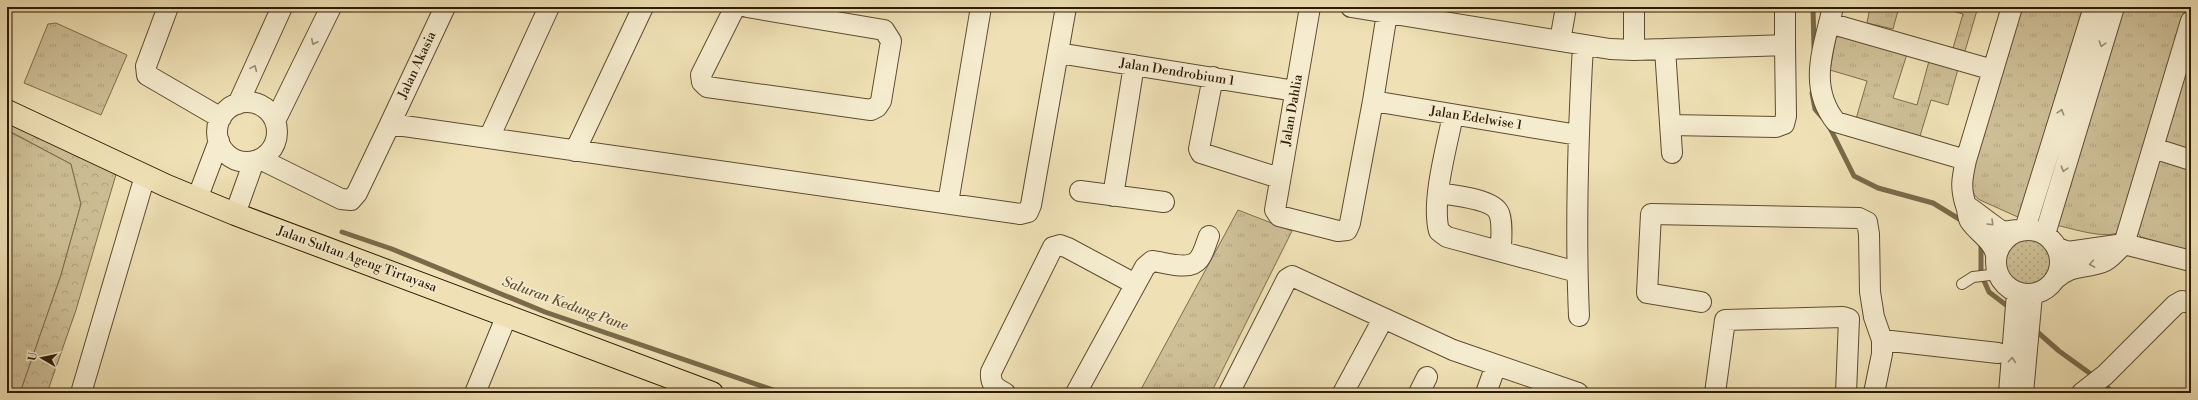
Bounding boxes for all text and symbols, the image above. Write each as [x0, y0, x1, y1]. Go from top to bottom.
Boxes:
street label: Jalan Akasia [394, 29, 440, 102]
one-way arrow [311, 38, 319, 45]
one-way arrow [2098, 41, 2107, 48]
street label: Jalan Dendrobium 1 [1117, 55, 1236, 89]
one-way arrow [249, 65, 257, 73]
street label: Jalan Dahlia [1278, 73, 1306, 148]
street label: Jalan Edelwise 1 [1428, 103, 1524, 133]
one-way arrow [2056, 109, 2065, 116]
one-way arrow [2060, 165, 2069, 172]
one-way arrow [1986, 218, 1994, 226]
street label: Jalan Sultan Ageng Tirtayasa [274, 222, 439, 296]
one-way arrow [2089, 260, 2095, 268]
water label: Saluran Kedung Pane [499, 273, 631, 335]
north arrow [22, 338, 62, 378]
text: U [26, 351, 41, 362]
one-way arrow [2007, 357, 2016, 363]

